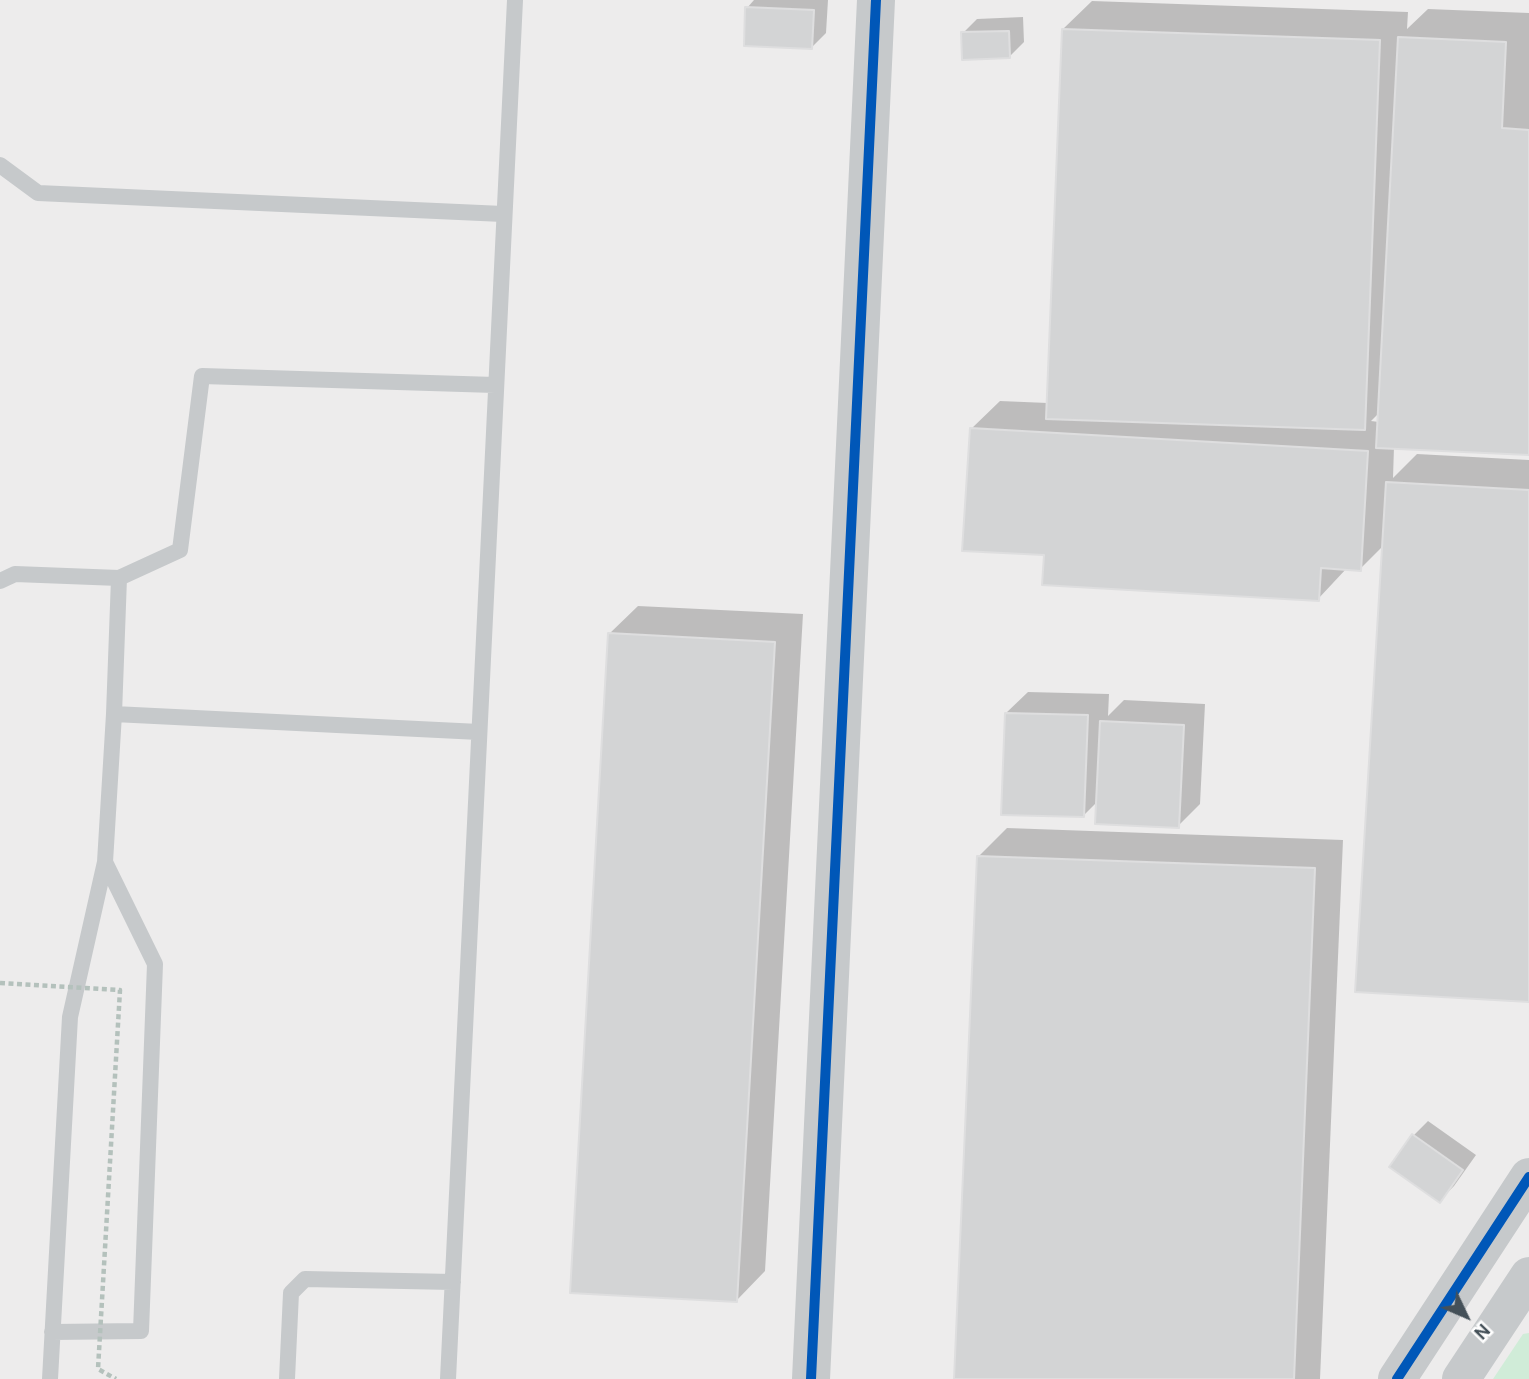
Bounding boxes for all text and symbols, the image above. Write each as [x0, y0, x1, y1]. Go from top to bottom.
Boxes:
north arrow [1431, 1281, 1501, 1351]
text: N [1468, 1317, 1494, 1344]

